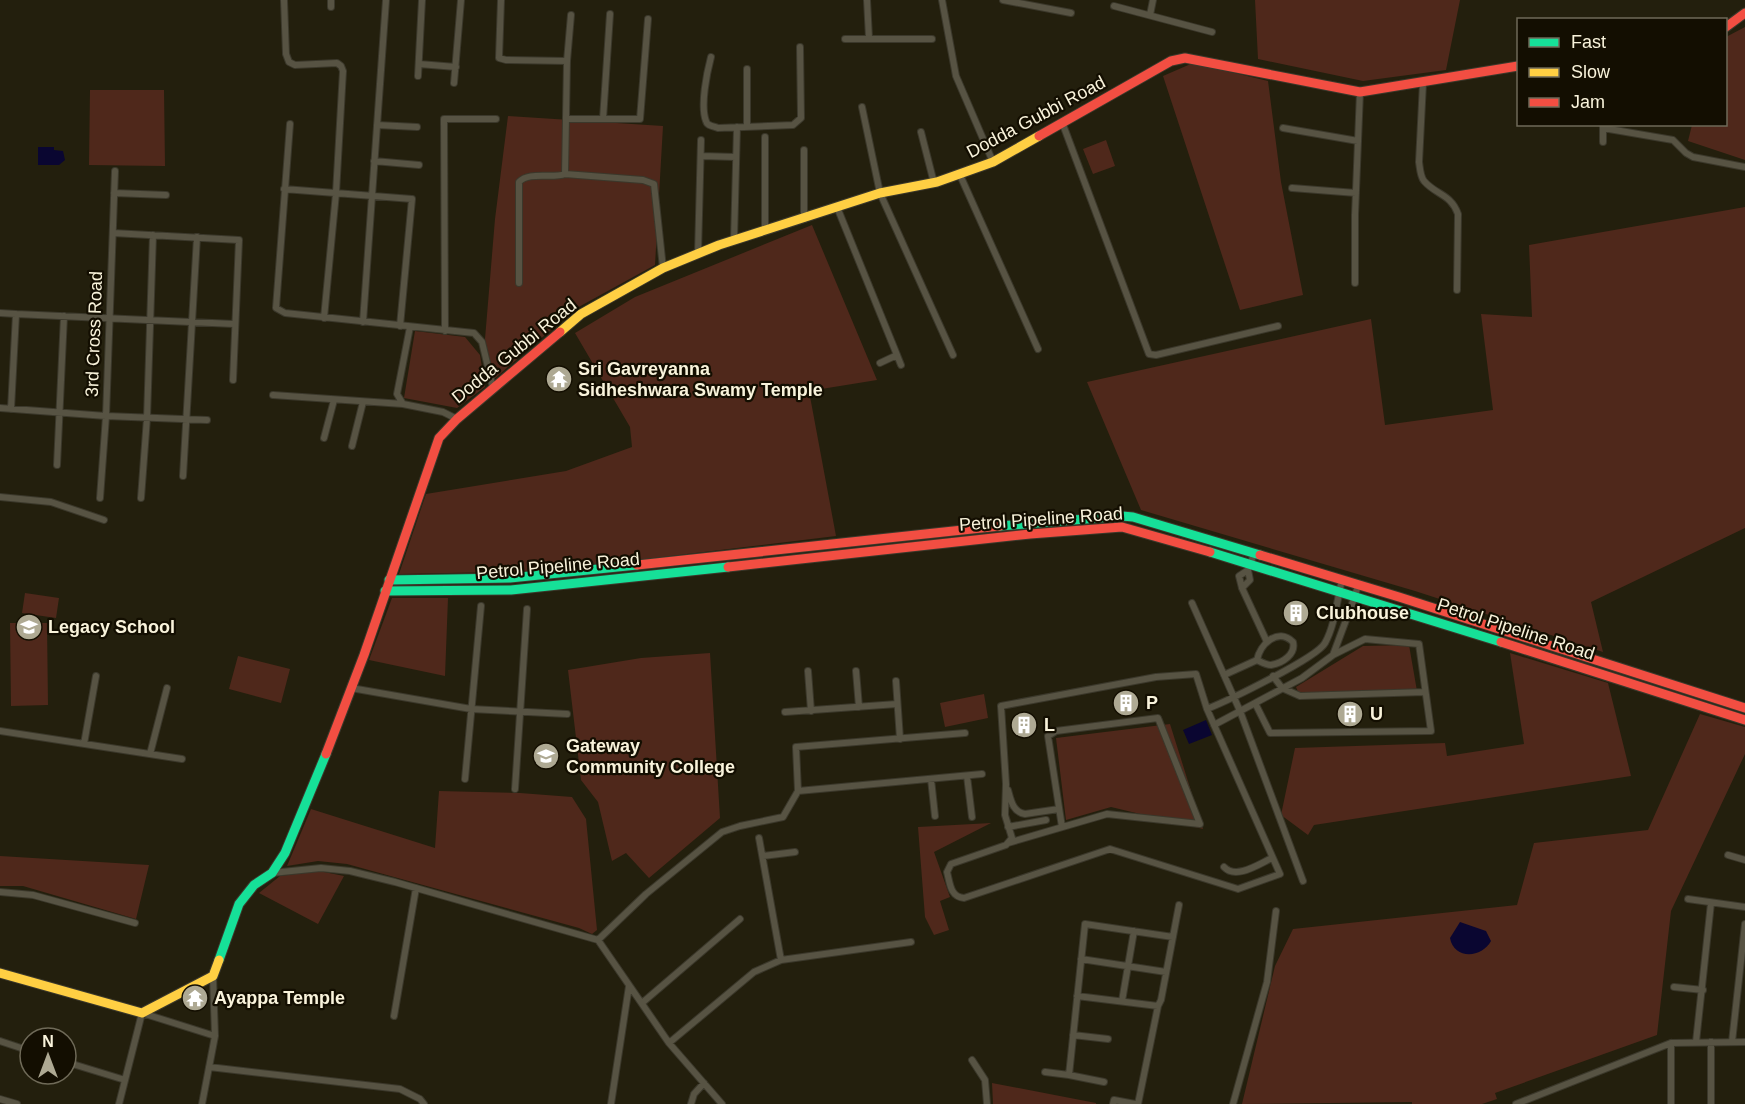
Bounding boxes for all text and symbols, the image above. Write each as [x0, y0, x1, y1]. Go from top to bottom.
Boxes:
legend [1517, 18, 1727, 126]
text: Fast [1571, 32, 1606, 52]
text: Slow [1571, 62, 1611, 82]
street label: Dodda Gubbi Road [963, 72, 1109, 162]
text: Jam [1571, 92, 1605, 112]
street label: 3rd Cross Road [82, 271, 106, 397]
street label: Dodda Gubbi Road [448, 295, 580, 407]
place label: Sri Gavreyanna Sidheshwara Swamy Temple [578, 359, 823, 400]
temple icon: Sri Gavreyanna Sidheshwara Swamy Temple [544, 364, 574, 394]
street label: Petrol Pipeline Road [958, 503, 1124, 535]
street label: Petrol Pipeline Road [475, 549, 641, 583]
street label: Petrol Pipeline Road [1435, 594, 1597, 664]
building icon: Clubhouse [1281, 598, 1311, 628]
place label: Clubhouse [1316, 603, 1409, 623]
school or university icon: Legacy School [14, 612, 44, 642]
place label: Legacy School [48, 617, 175, 637]
building icon: P [1111, 688, 1141, 718]
place label: P [1146, 693, 1158, 713]
building icon: U [1335, 699, 1365, 729]
place label: U [1370, 704, 1383, 724]
building icon: L [1009, 710, 1039, 740]
place label: L [1044, 715, 1055, 735]
place label: Gateway Community College [566, 736, 735, 777]
school or university icon: Gateway Community College [531, 741, 561, 771]
temple icon: Ayappa Temple [180, 983, 210, 1013]
place label: Ayappa Temple [214, 988, 345, 1008]
north arrow [18, 1026, 78, 1086]
text: N [42, 1033, 54, 1050]

